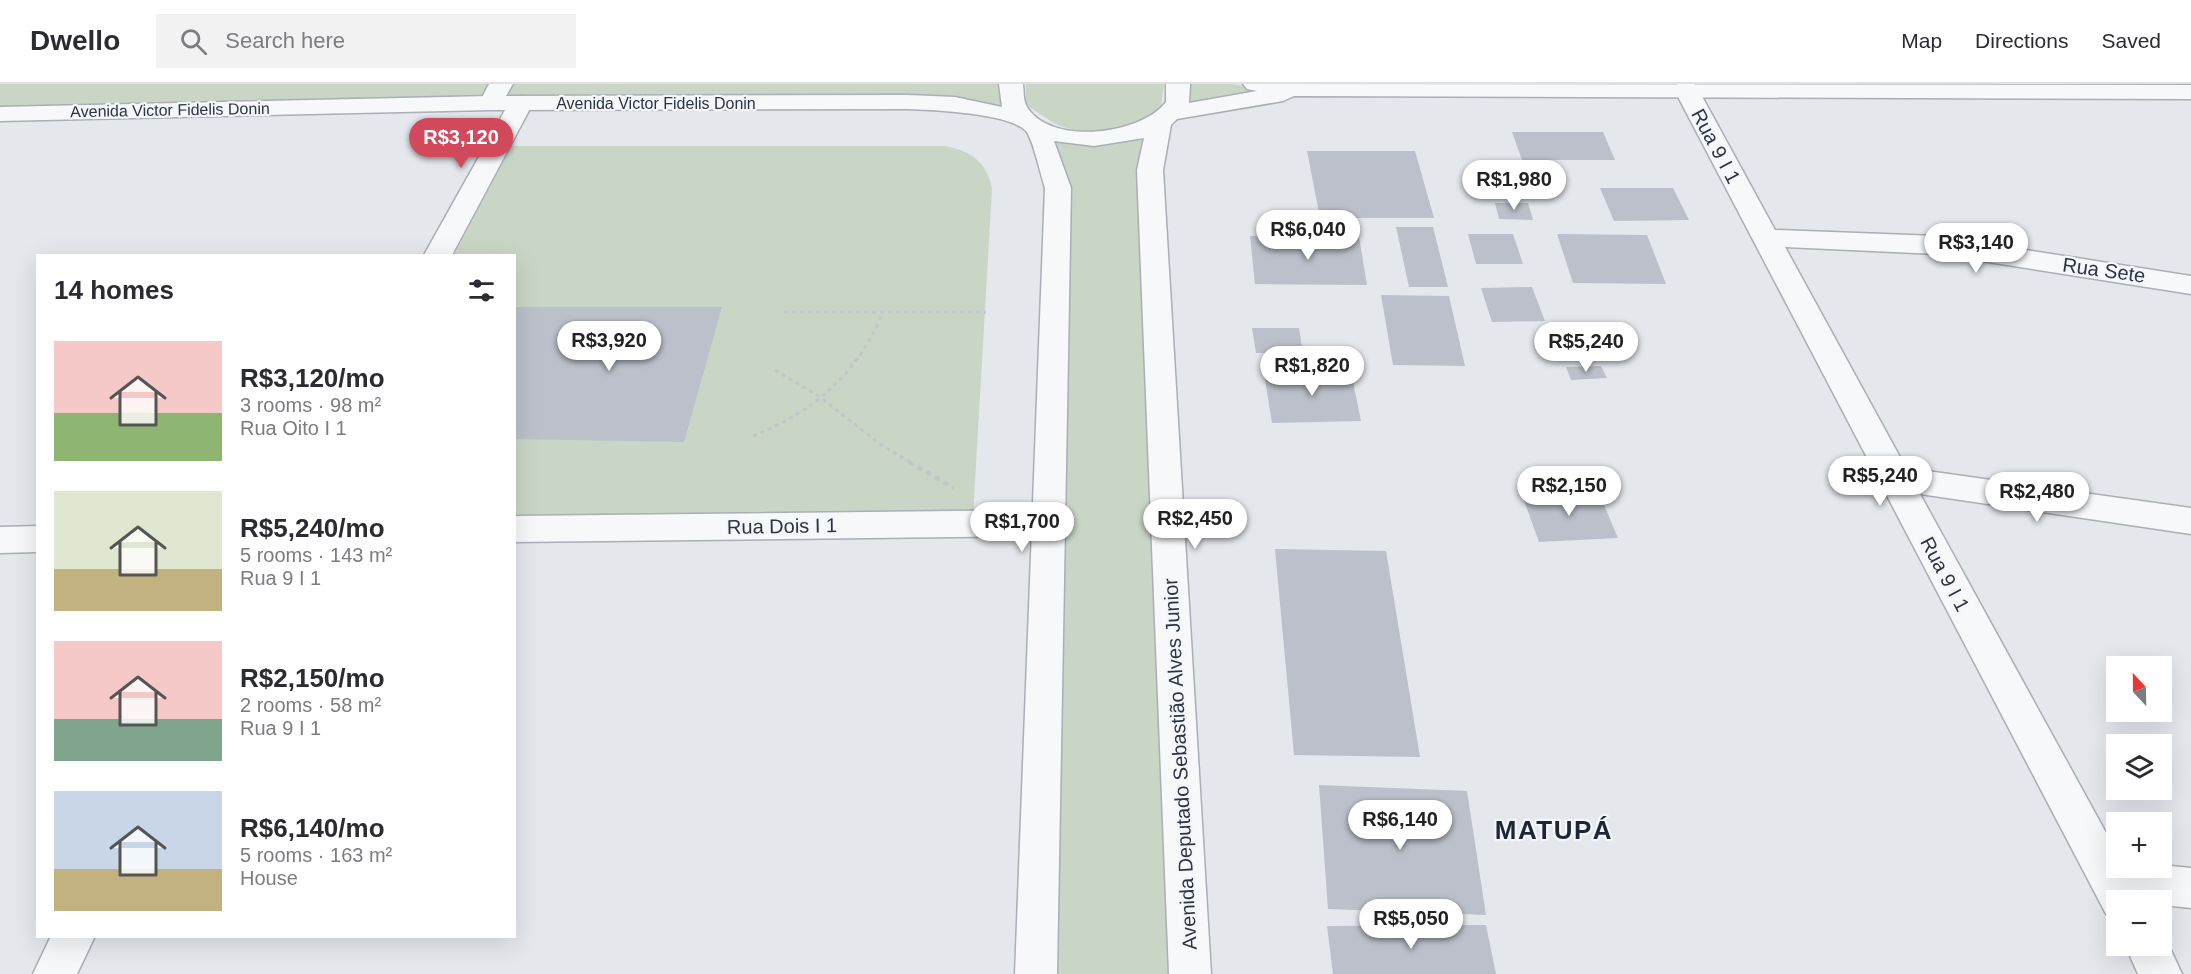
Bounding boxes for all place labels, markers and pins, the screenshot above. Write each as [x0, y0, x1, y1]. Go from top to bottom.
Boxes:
pin: R$3,120 [406, 118, 516, 169]
pin: R$1,980 [1459, 160, 1569, 211]
pin: R$6,040 [1253, 210, 1363, 261]
pin: R$3,140 [1921, 223, 2031, 274]
pin: R$3,920 [554, 321, 664, 372]
pin: R$5,240 [1531, 322, 1641, 373]
pin: R$1,820 [1257, 346, 1367, 397]
pin: R$5,240 [1825, 456, 1935, 507]
pin: R$2,150 [1514, 466, 1624, 517]
pin: R$2,480 [1982, 472, 2092, 523]
pin: R$2,450 [1140, 499, 1250, 550]
pin: R$1,700 [967, 502, 1077, 553]
pin: R$6,140 [1345, 800, 1455, 851]
pin: R$5,050 [1356, 899, 1466, 950]

